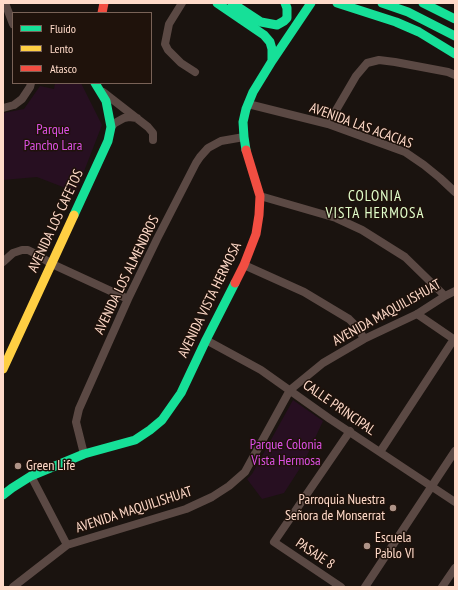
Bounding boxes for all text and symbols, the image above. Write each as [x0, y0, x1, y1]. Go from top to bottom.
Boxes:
legend [12, 12, 152, 84]
text: Fluido [50, 21, 76, 36]
text: Lento [50, 41, 73, 56]
text: Atasco [50, 61, 77, 76]
street label: AVENIDA LAS ACACIAS [307, 100, 415, 152]
park label: Parque Pancho Lara [24, 122, 82, 154]
street label: AVENIDA LOS CAFETOS [25, 167, 87, 275]
district label: COLONIA VISTA HERMOSA [326, 188, 424, 223]
street label: AVENIDA LOS ALMENDROS [91, 213, 163, 337]
street label: AVENIDA VISTA HERMOSA [175, 240, 245, 360]
street label: AVENIDA MAQUILISHUAT [330, 276, 444, 350]
street label: CALLE PRINCIPAL [299, 377, 379, 439]
park label: Parque Colonia Vista Hermosa [250, 437, 322, 470]
place label: Green Life [26, 458, 75, 474]
marker: Green Life [13, 461, 23, 471]
street label: AVENIDA MAQUILISHUAT [74, 483, 194, 537]
place label: Parroquia Nuestra Señora de Monserrat [285, 492, 385, 524]
marker: Parroquia Nuestra Señora de Monserrat [388, 503, 398, 513]
place label: Escuela Pablo VI [375, 530, 415, 562]
street label: PASAJE 8 [292, 535, 338, 573]
marker: Escuela Pablo VI [362, 541, 372, 551]

